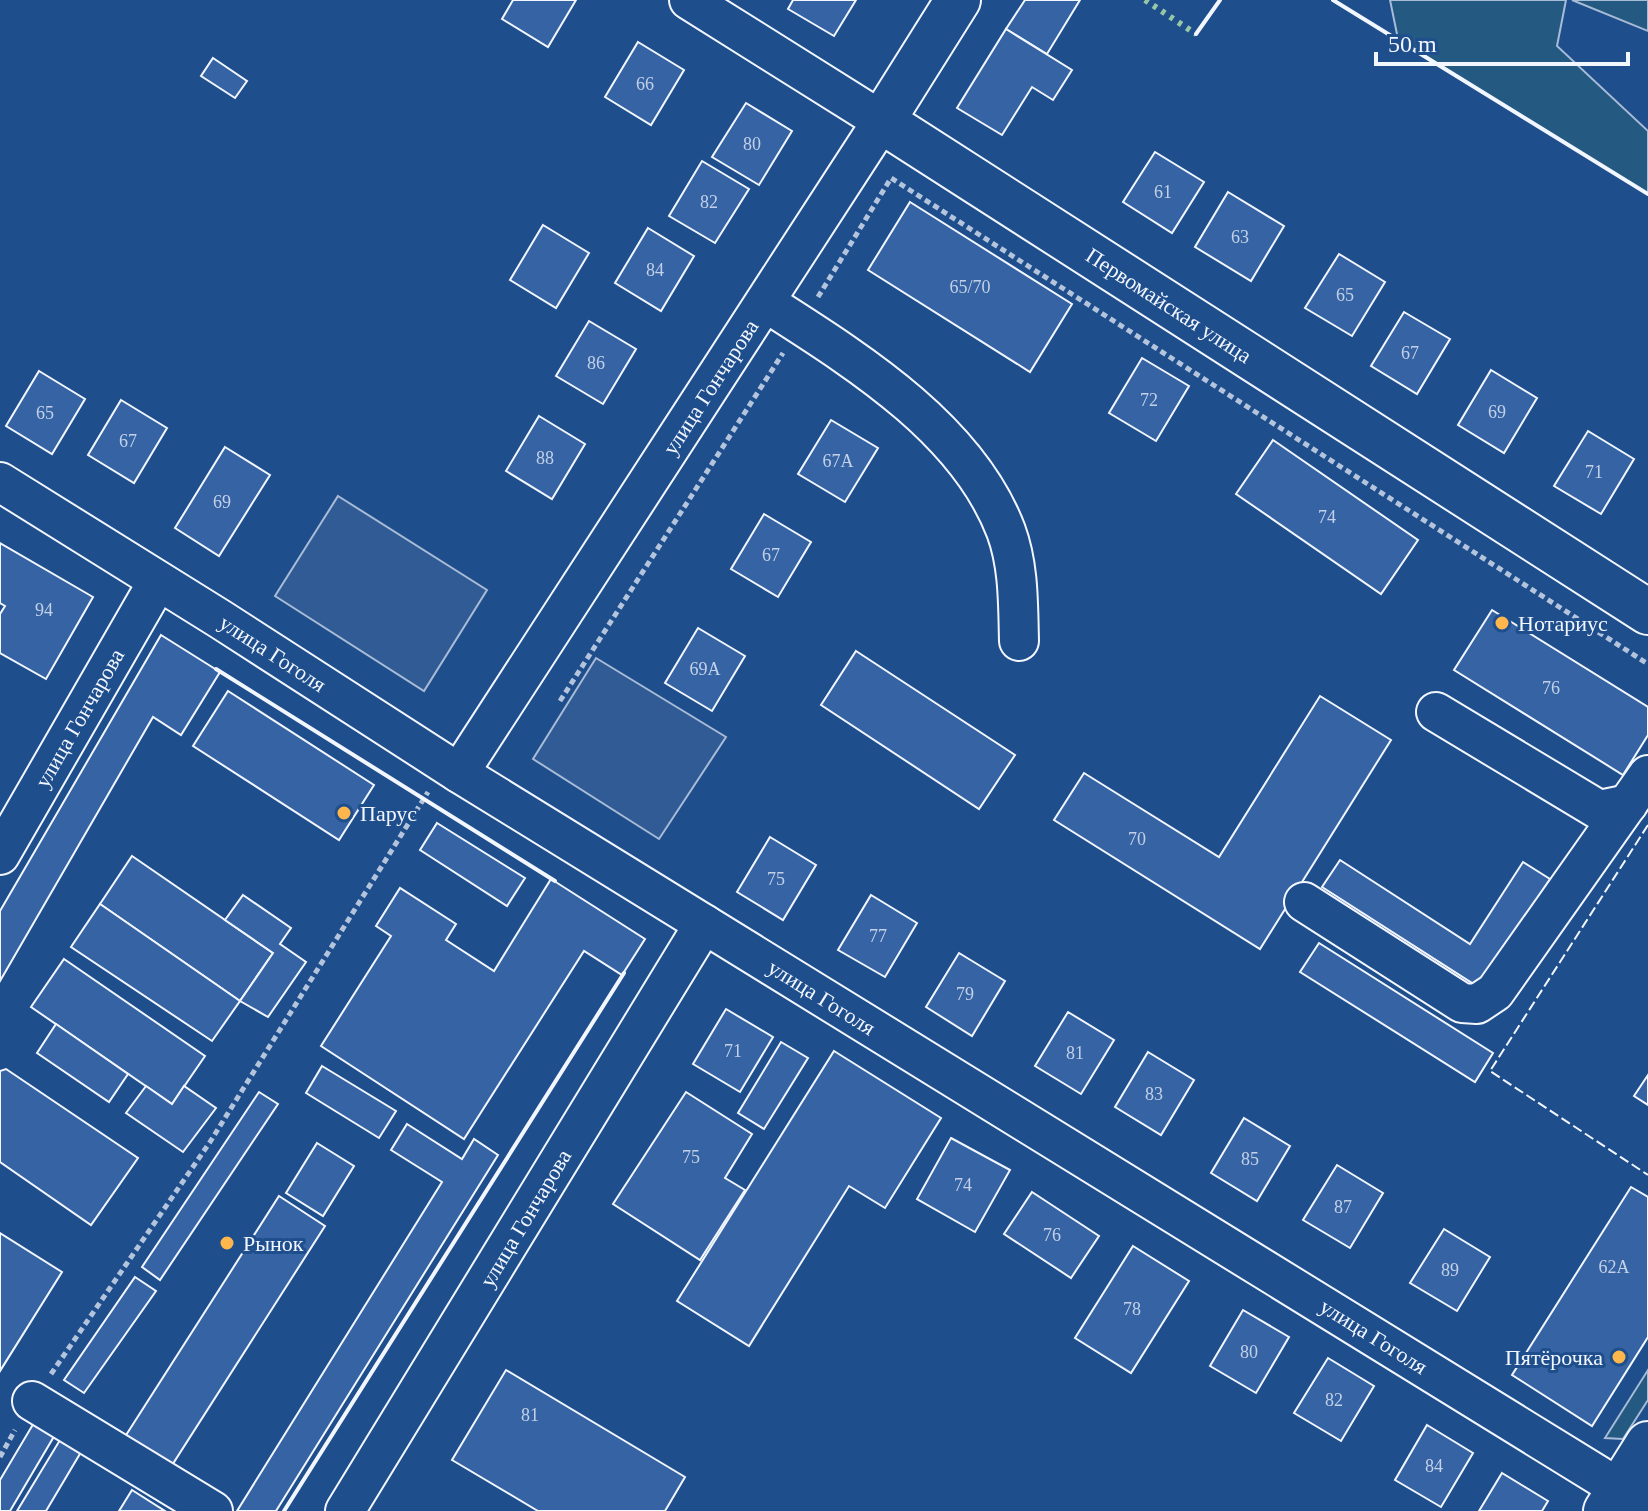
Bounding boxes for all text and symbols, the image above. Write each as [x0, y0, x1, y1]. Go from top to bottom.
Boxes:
scale bar [1376, 16, 1628, 66]
text: 50 m [1388, 31, 1437, 57]
house number: 66 [636, 74, 654, 94]
house number: 80 [743, 134, 761, 154]
house number: 61 [1154, 182, 1172, 202]
house number: 82 [700, 192, 718, 212]
house number: 63 [1231, 227, 1249, 247]
street label: Первомайская улица [1081, 242, 1256, 368]
house number: 84 [646, 260, 664, 280]
house number: 65/70 [949, 277, 991, 297]
house number: 65 [1336, 285, 1354, 305]
street label: улица Гончарова [657, 315, 764, 460]
house number: 67 [1401, 343, 1419, 363]
house number: 86 [587, 353, 605, 373]
house number: 72 [1140, 390, 1158, 410]
house number: 69 [1488, 402, 1506, 422]
house number: 65 [36, 403, 54, 423]
house number: 67 [119, 431, 137, 451]
house number: 88 [536, 448, 554, 468]
house number: 67А [823, 451, 854, 471]
house number: 71 [1585, 462, 1603, 482]
house number: 69 [213, 492, 231, 512]
house number: 74 [1318, 507, 1336, 527]
house number: 67 [762, 545, 780, 565]
house number: 94 [35, 600, 53, 620]
street label: улица Гоголя [215, 610, 331, 697]
place label: Нотариус [1518, 611, 1608, 636]
marker: Нотариус [1493, 614, 1511, 632]
street label: улица Гончарова [30, 644, 129, 792]
house number: 69А [690, 659, 721, 679]
house number: 76 [1542, 678, 1560, 698]
place label: Парус [360, 801, 417, 826]
marker: Парус [335, 804, 353, 822]
house number: 70 [1128, 829, 1146, 849]
house number: 75 [767, 869, 785, 889]
house number: 77 [869, 926, 887, 946]
street label: улица Гоголя [763, 955, 880, 1040]
house number: 79 [956, 984, 974, 1004]
house number: 71 [724, 1041, 742, 1061]
house number: 81 [1066, 1043, 1084, 1063]
house number: 83 [1145, 1084, 1163, 1104]
street label: улица Гончарова [475, 1145, 576, 1292]
house number: 75 [682, 1147, 700, 1167]
house number: 85 [1241, 1149, 1259, 1169]
house number: 74 [954, 1175, 972, 1195]
house number: 87 [1334, 1197, 1352, 1217]
house number: 76 [1043, 1225, 1061, 1245]
place label: Рынок [243, 1231, 304, 1256]
marker: Рынок [218, 1234, 236, 1252]
house number: 62А [1599, 1257, 1630, 1277]
house number: 89 [1441, 1260, 1459, 1280]
street label: улица Гоголя [1315, 1294, 1432, 1379]
house number: 78 [1123, 1299, 1141, 1319]
house number: 80 [1240, 1342, 1258, 1362]
place label: Пятёрочка [1505, 1345, 1603, 1370]
marker: Пятёрочка [1610, 1348, 1628, 1366]
house number: 82 [1325, 1390, 1343, 1410]
house number: 81 [521, 1405, 539, 1425]
house number: 84 [1425, 1456, 1443, 1476]

